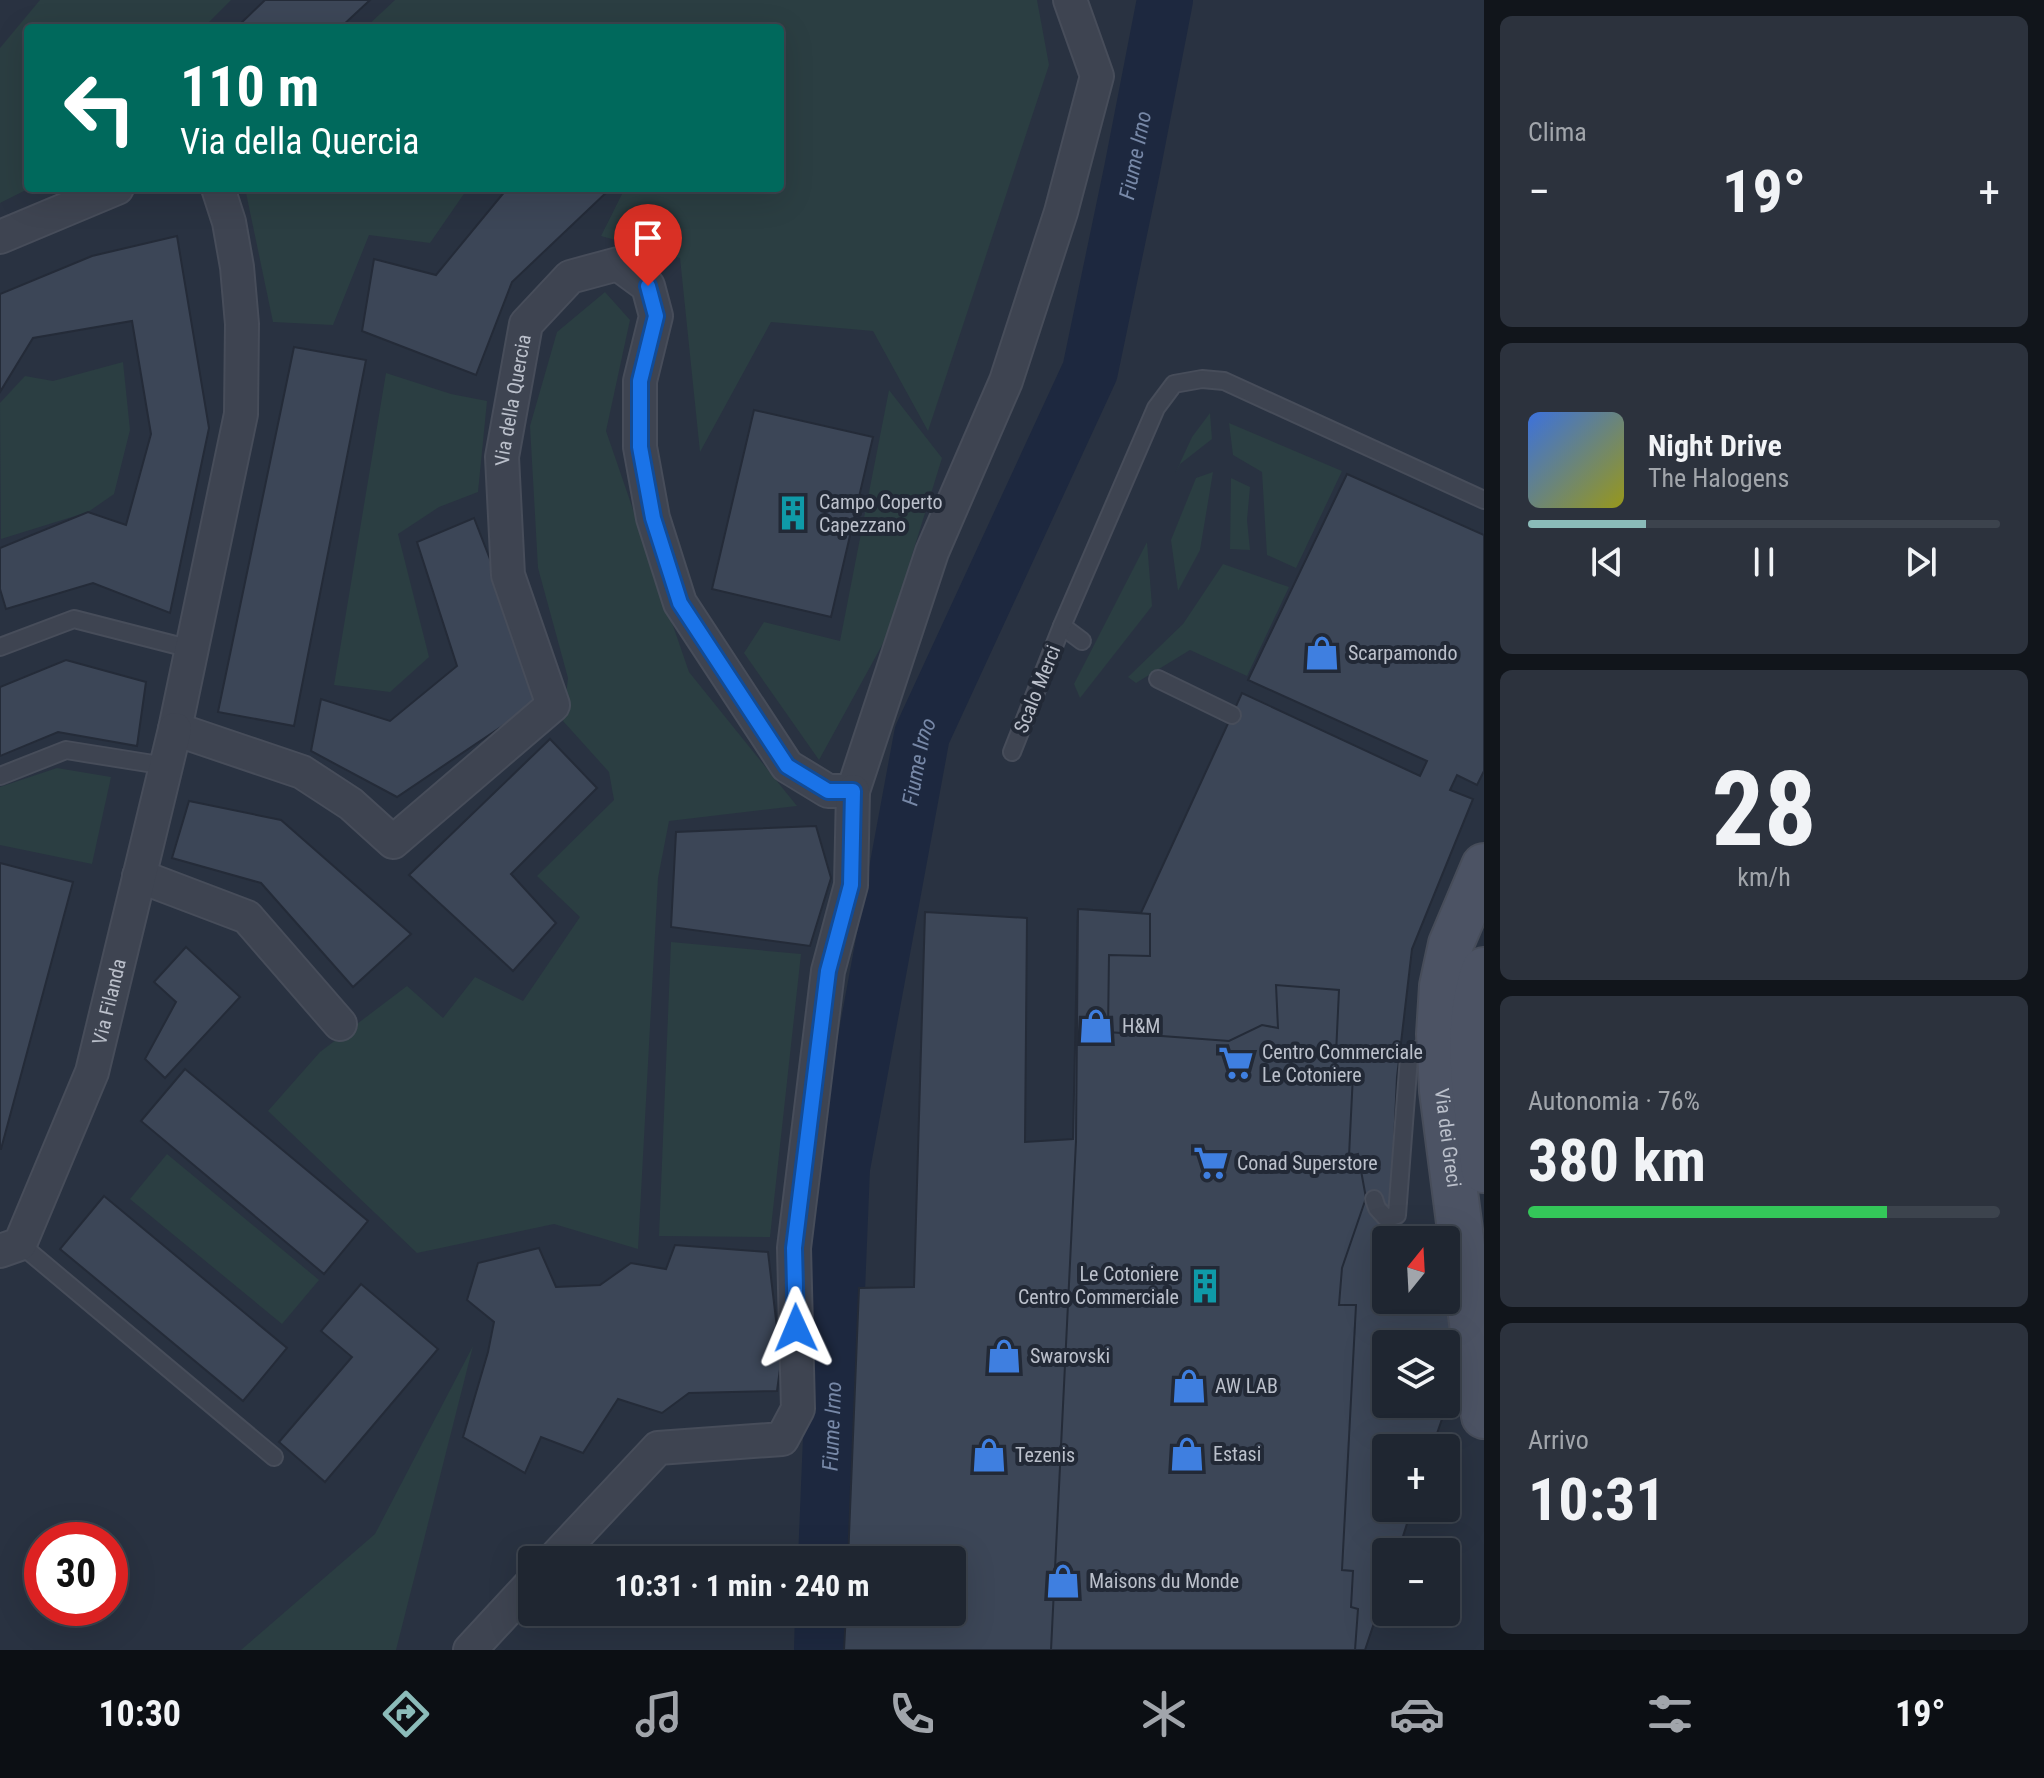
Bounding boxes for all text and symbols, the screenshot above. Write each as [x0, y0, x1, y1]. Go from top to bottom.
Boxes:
text: 110 m [180, 54, 319, 120]
icon: left [48, 56, 152, 160]
water label: Fiume Irno [1114, 109, 1156, 202]
text: Clima [1528, 117, 1587, 147]
text: Via della Quercia [180, 121, 419, 163]
text: 19° [1722, 156, 1806, 227]
text: − [1528, 166, 1550, 218]
text: + [1978, 166, 2000, 218]
pin [614, 204, 682, 286]
icon: arrive [626, 216, 670, 260]
street label: Via della Quercia [490, 332, 536, 466]
text: Night Drive [1648, 428, 1782, 463]
text: The Halogens [1648, 463, 1789, 493]
place label: Campo Coperto Capezzano [819, 490, 942, 537]
building icon: Campo Coperto Capezzano [774, 494, 812, 532]
icon: previous [1585, 540, 1629, 584]
icon: pause [1742, 540, 1786, 584]
icon: next [1899, 540, 1943, 584]
shop icon: Scarpamondo [1303, 634, 1341, 672]
place label: Scarpamondo [1348, 641, 1457, 665]
street label: Scalo Merci [1009, 642, 1065, 736]
water label: Fiume Irno [897, 713, 941, 807]
text: 28 [1711, 749, 1817, 870]
text: km/h [1737, 862, 1791, 892]
street label: Via Filanda [87, 956, 131, 1047]
shop icon: H&M [1077, 1007, 1115, 1045]
place label: H&M [1122, 1014, 1160, 1038]
place label: Centro Commerciale Le Cotoniere [1262, 1040, 1423, 1087]
supermarket icon: Centro Commerciale Le Cotoniere [1217, 1044, 1255, 1082]
text: Autonomia · 76% [1528, 1086, 1700, 1116]
street label: Via dei Greci [1430, 1087, 1466, 1189]
text: 380 km [1528, 1125, 1706, 1196]
supermarket icon: Conad Superstore [1192, 1144, 1230, 1182]
place label: Conad Superstore [1237, 1151, 1378, 1175]
north arrow [1372, 1226, 1460, 1314]
map controls [1372, 1226, 1460, 1626]
place label: Le Cotoniere Centro Commerciale [1018, 1262, 1179, 1309]
building icon: Le Cotoniere Centro Commerciale [1186, 1267, 1224, 1305]
position arrow [754, 1286, 838, 1370]
button: layers [1372, 1330, 1460, 1418]
shop icon: Swarovski [985, 1337, 1023, 1375]
place label: Swarovski [1030, 1344, 1110, 1368]
shop icon: AW LAB [1170, 1367, 1208, 1405]
place label: AW LAB [1215, 1374, 1278, 1398]
water label: Fiume Irno [817, 1381, 846, 1471]
text: Arrivo [1528, 1425, 1589, 1455]
button: + [1372, 1434, 1460, 1522]
shop icon: Estasi [1168, 1435, 1206, 1473]
shop icon: Tezenis [970, 1436, 1008, 1474]
place label: Estasi [1213, 1442, 1261, 1466]
place label: Tezenis [1015, 1443, 1075, 1467]
text: 10:31 [1528, 1464, 1666, 1535]
speed limit sign: 30 [24, 1522, 128, 1626]
button: − [1372, 1538, 1460, 1626]
shop icon: Maisons du Monde [1044, 1562, 1082, 1600]
text: 10:31 · 1 min · 240 m [615, 1568, 869, 1603]
place label: Maisons du Monde [1089, 1569, 1239, 1593]
icon: directions [378, 1686, 434, 1742]
icon: music [631, 1686, 687, 1742]
icon: phone [884, 1686, 940, 1742]
icon: climate [1136, 1686, 1192, 1742]
icon: car [1389, 1686, 1445, 1742]
icon: filters [1642, 1686, 1698, 1742]
text: 10:30 [98, 1693, 181, 1735]
text: 19° [1895, 1693, 1945, 1735]

